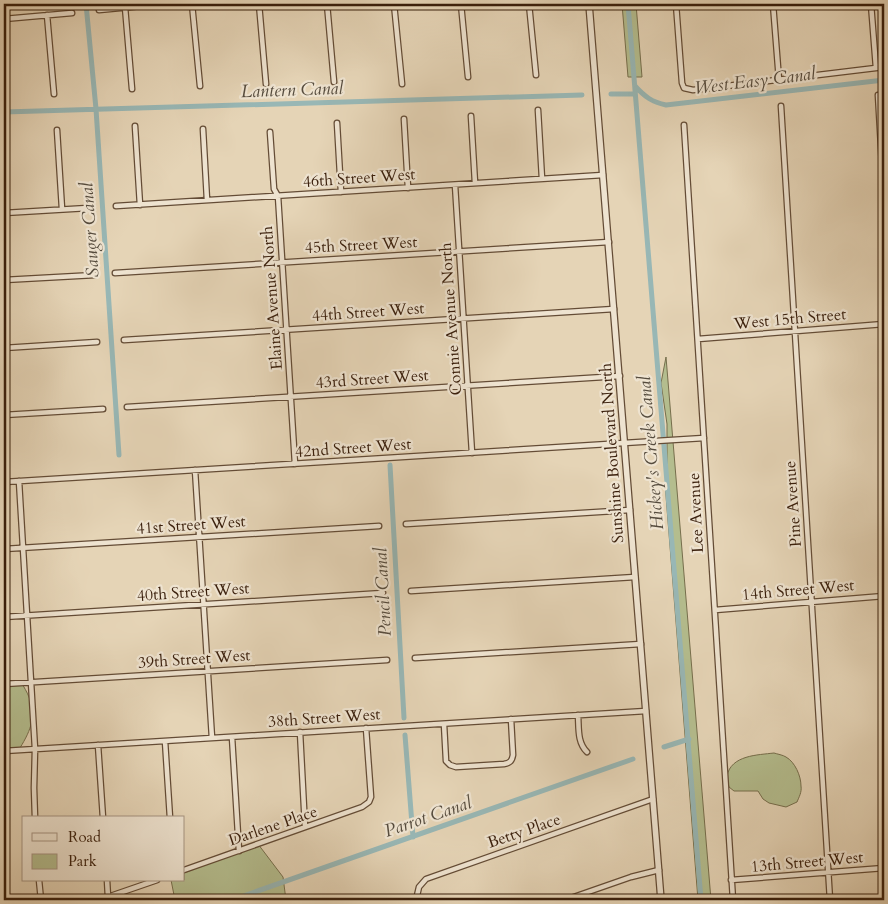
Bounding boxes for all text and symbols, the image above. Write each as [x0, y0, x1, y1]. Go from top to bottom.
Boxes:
water label: West Easy Canal [693, 61, 818, 101]
water label: Lantern Canal [240, 76, 345, 104]
street label: 46th Street West [302, 163, 416, 193]
water label: Sauger Canal [74, 181, 106, 278]
street label: Elaine Avenue North [256, 225, 288, 371]
street label: 45th Street West [304, 231, 418, 259]
street label: Connie Avenue North [435, 242, 467, 396]
street label: 44th Street West [311, 297, 425, 327]
street label: West 15th Street [732, 303, 847, 335]
street label: Sunshine Boulevard North [595, 362, 629, 544]
street label: 43rd Street West [315, 364, 429, 394]
water label: Hickey's Creek Canal [632, 374, 670, 531]
street label: 42nd Street West [294, 433, 412, 463]
street label: Pine Avenue [779, 460, 807, 548]
street label: Lee Avenue [683, 472, 709, 554]
street label: 41st Street West [136, 510, 246, 540]
water label: Pencil Canal [368, 546, 398, 637]
street label: 14th Street West [741, 574, 855, 606]
street label: 40th Street West [136, 577, 250, 607]
street label: 39th Street West [137, 644, 251, 674]
street label: 38th Street West [267, 703, 381, 733]
water label: Parrot Canal [381, 790, 476, 844]
street label: Darlene Place [226, 801, 320, 851]
street label: Betty Place [484, 808, 564, 854]
legend [22, 816, 185, 882]
text: Road [68, 827, 101, 847]
street label: 13th Street West [750, 846, 864, 878]
text: Park [68, 851, 97, 871]

